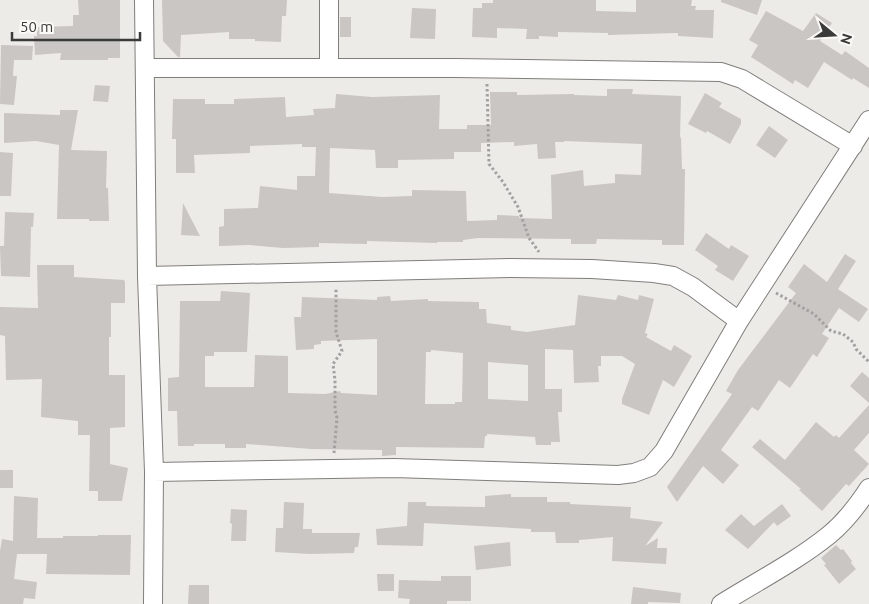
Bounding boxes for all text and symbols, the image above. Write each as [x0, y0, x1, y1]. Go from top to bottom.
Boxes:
scale bar [12, 10, 140, 42]
north arrow [809, 10, 859, 60]
text: 50 m [20, 18, 53, 35]
text: N [837, 32, 856, 46]

